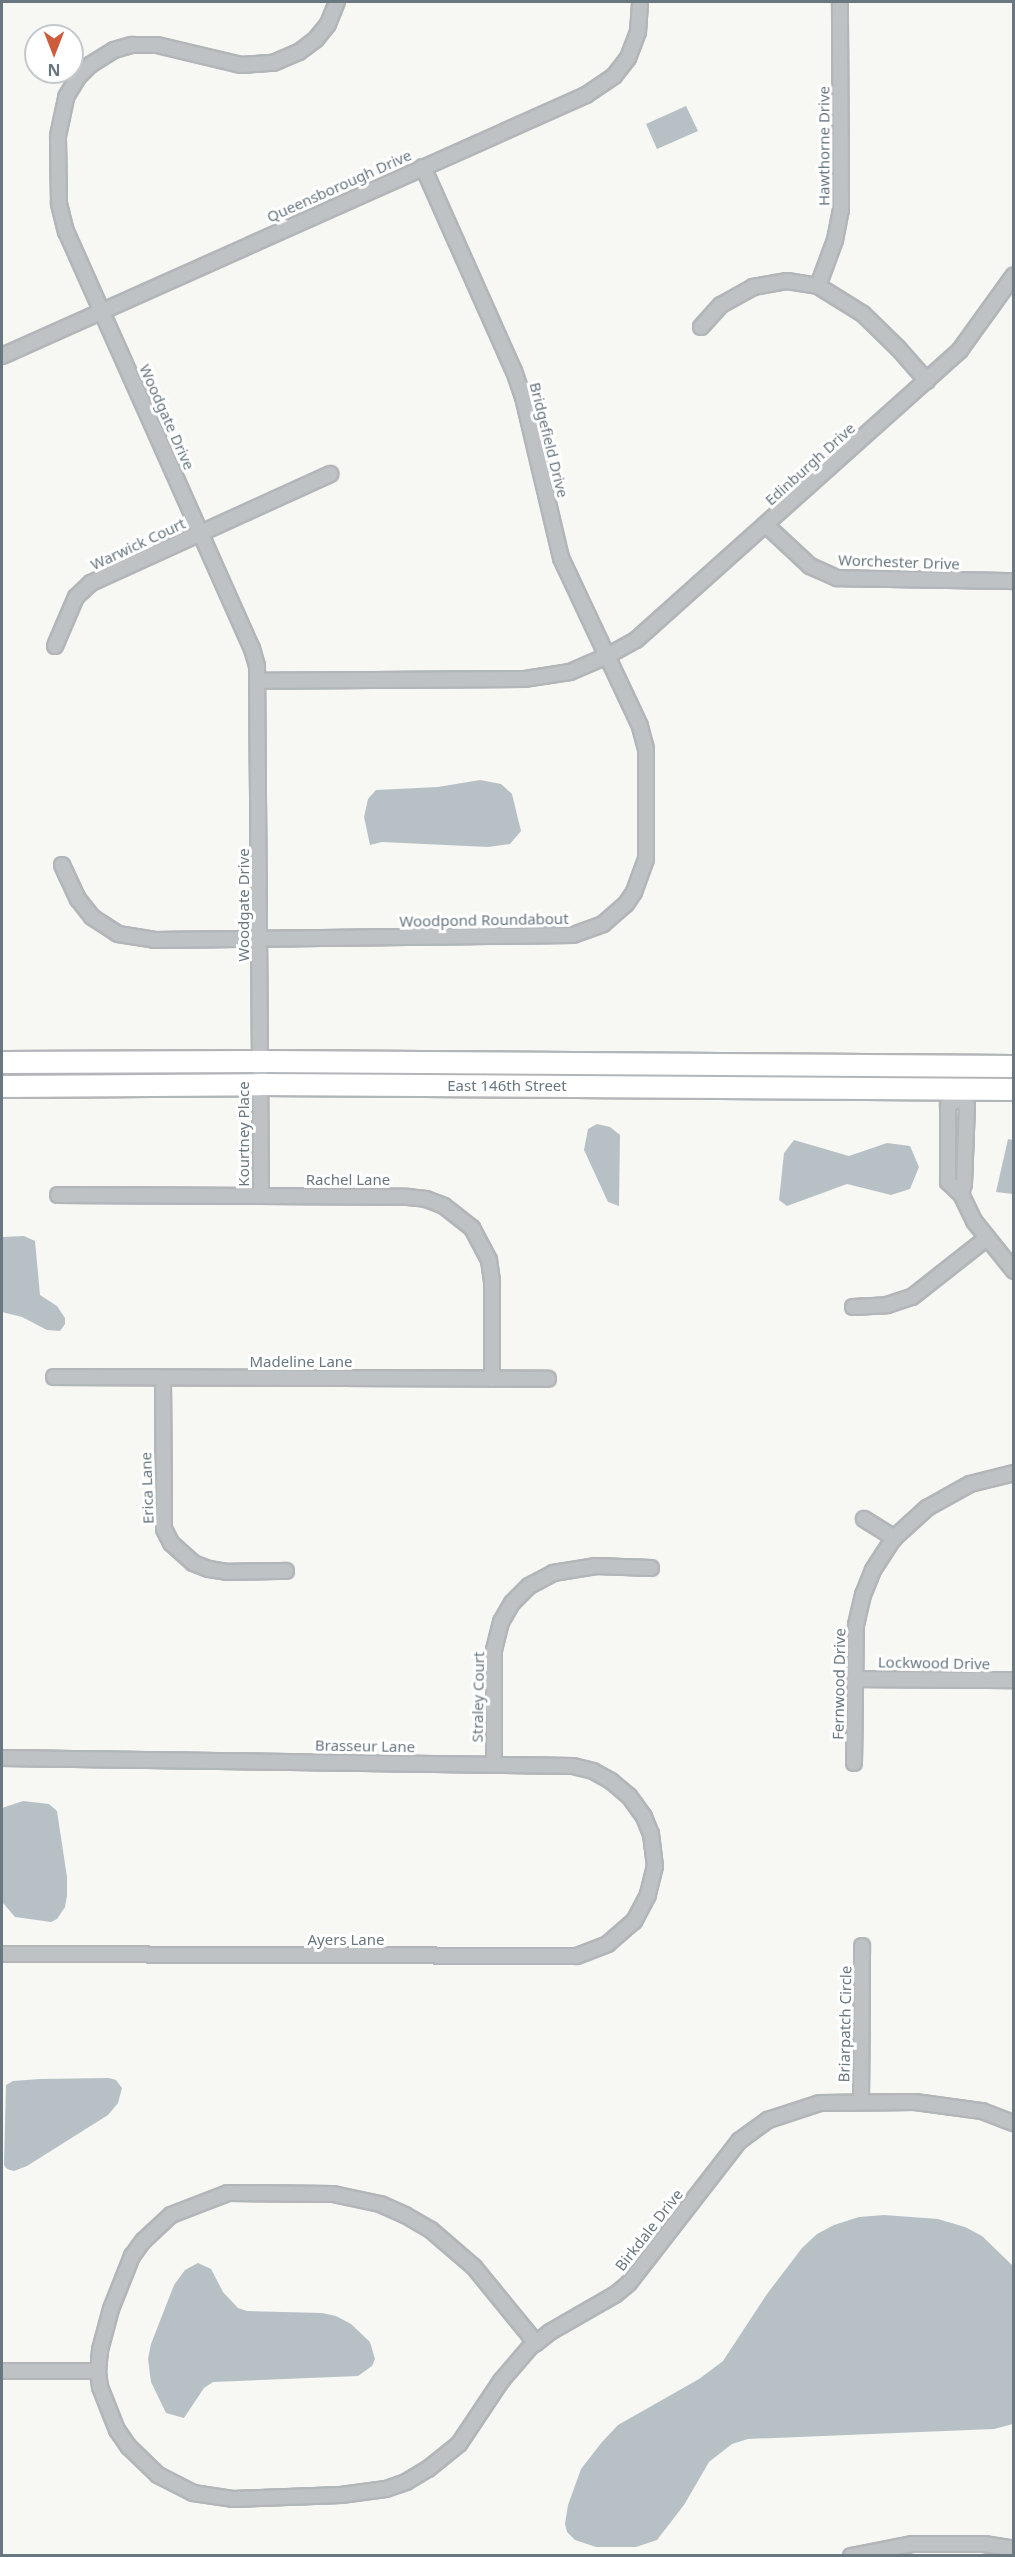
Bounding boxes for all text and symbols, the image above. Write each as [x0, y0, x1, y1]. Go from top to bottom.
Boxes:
north arrow [24, 24, 84, 84]
text: N [48, 59, 61, 81]
street label: Hawthorne Drive [815, 86, 833, 206]
street label: Queensborough Drive [264, 146, 414, 226]
street label: Woodgate Drive [136, 361, 198, 473]
street label: Bridgefield Drive [526, 380, 572, 500]
street label: Edinburgh Drive [761, 419, 859, 509]
street label: Warwick Court [88, 514, 188, 574]
street label: Worchester Drive [838, 551, 960, 573]
street label: Woodgate Drive [235, 848, 253, 962]
street label: Woodpond Roundabout [399, 910, 569, 930]
street label: East 146th Street [447, 1077, 567, 1095]
street label: Kourtney Place [235, 1081, 253, 1187]
street label: Rachel Lane [306, 1171, 390, 1189]
street label: Madeline Lane [249, 1353, 353, 1371]
street label: Erica Lane [137, 1452, 157, 1524]
street label: Fernwood Drive [829, 1628, 849, 1740]
street label: Straley Court [468, 1651, 488, 1743]
street label: Lockwood Drive [878, 1653, 990, 1673]
street label: Brasseur Lane [315, 1736, 415, 1756]
street label: Ayers Lane [308, 1931, 384, 1949]
street label: Briarpatch Circle [835, 1966, 855, 2082]
street label: Birkdale Drive [611, 2186, 687, 2274]

